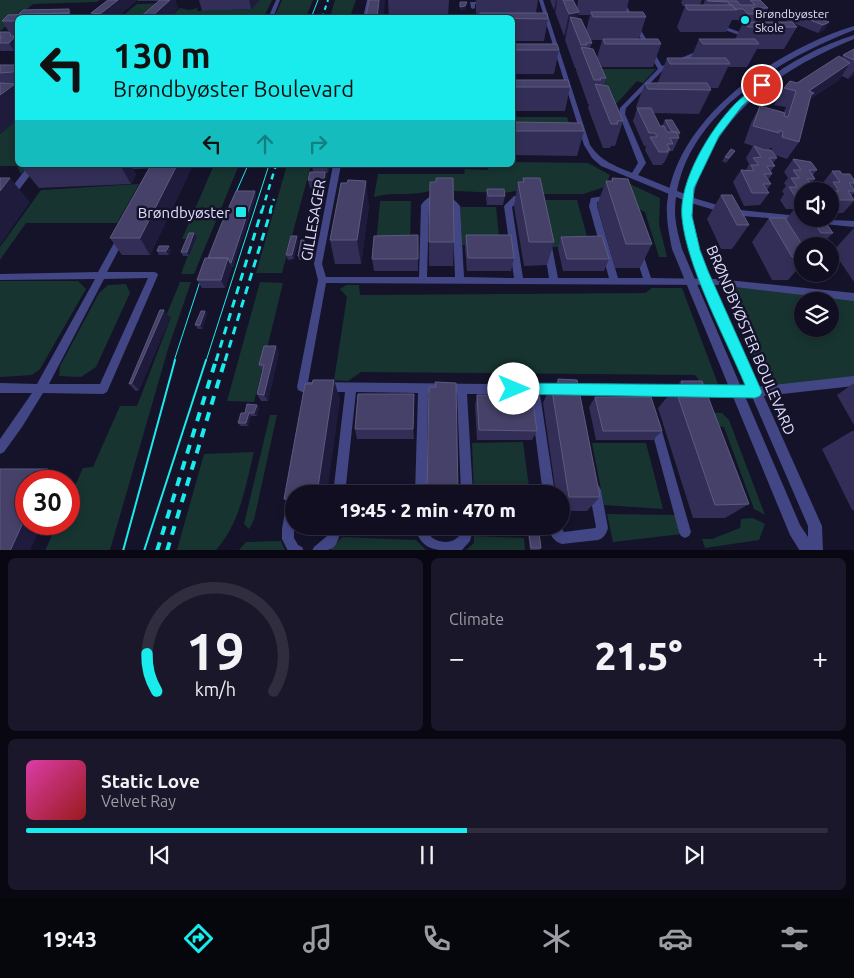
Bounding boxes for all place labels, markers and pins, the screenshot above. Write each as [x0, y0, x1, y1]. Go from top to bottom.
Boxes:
place label: Brøndbyøster Skole [755, 7, 829, 34]
marker: Brøndbyøster Skole [739, 14, 751, 26]
pin [741, 64, 783, 106]
place label: Brøndbyøster [138, 204, 230, 221]
marker: Brøndbyøster [234, 205, 248, 219]

